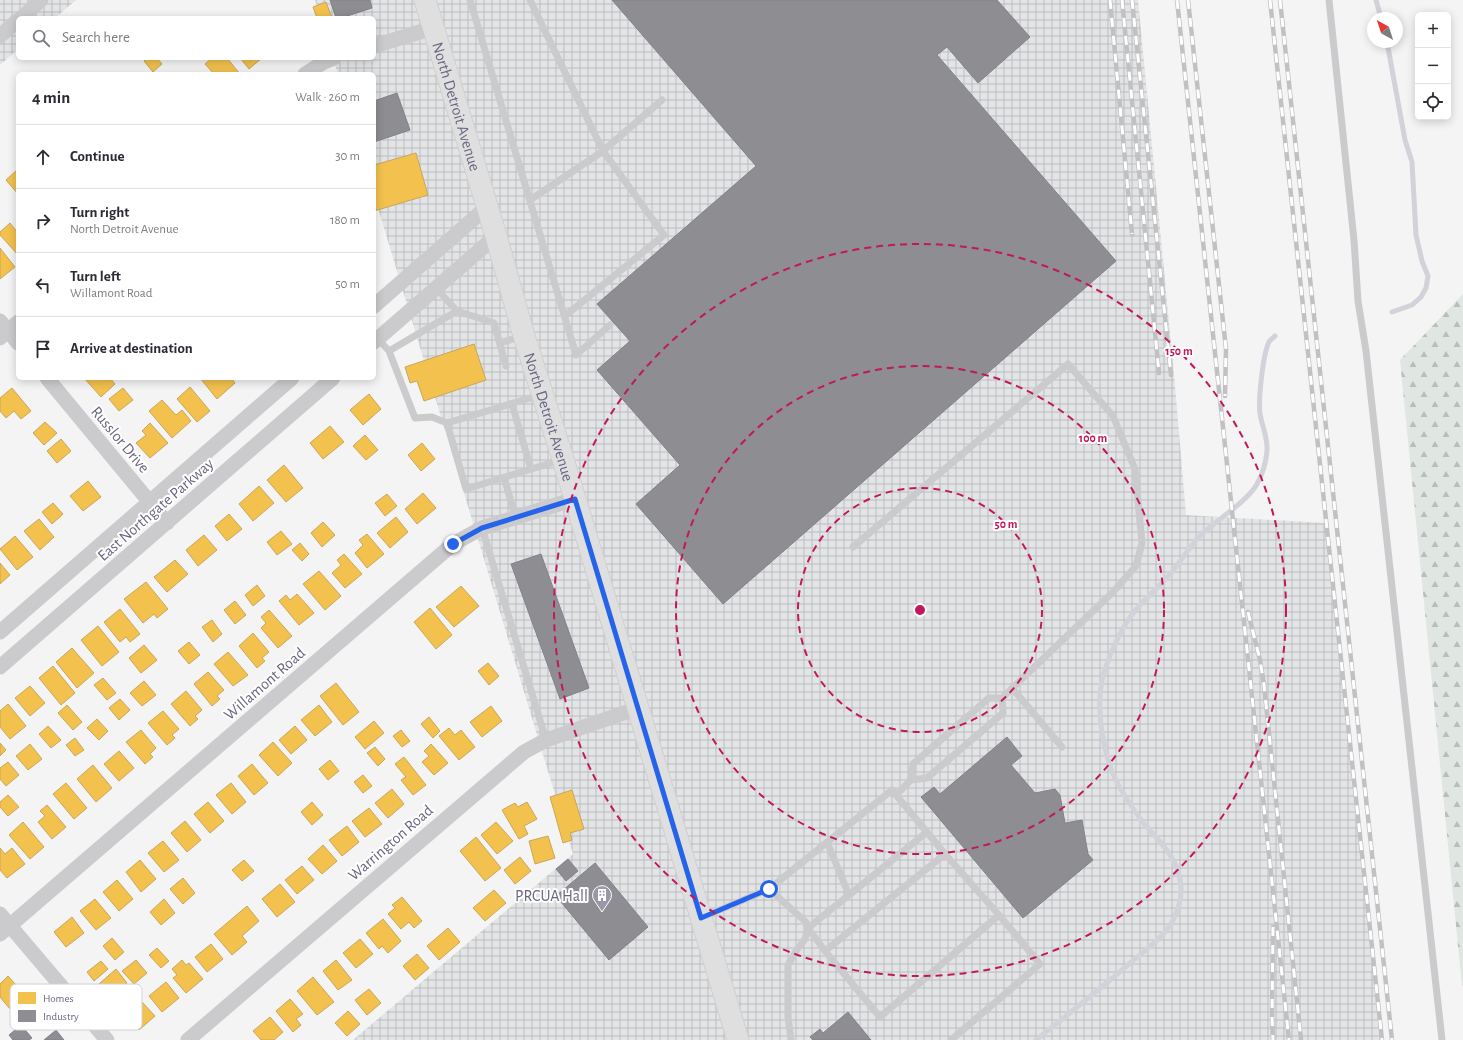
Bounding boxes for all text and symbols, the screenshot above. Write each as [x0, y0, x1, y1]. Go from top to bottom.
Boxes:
north arrow [1367, 12, 1403, 48]
map controls [1415, 12, 1451, 120]
button: + [1415, 12, 1451, 48]
search box [16, 16, 376, 60]
icon: search [30, 27, 52, 49]
text: Search here [62, 30, 130, 45]
street label: North Detroit Avenue [429, 40, 483, 173]
button: − [1415, 48, 1451, 84]
button: locate [1415, 84, 1451, 120]
text: 4 min [32, 89, 70, 106]
text: Walk · 260 m [295, 91, 360, 104]
icon: ahead [32, 146, 54, 168]
text: Continue [70, 149, 125, 164]
text: 30 m [335, 150, 360, 163]
text: Turn right [70, 205, 129, 220]
icon: right [32, 210, 54, 232]
text: 180 m [330, 214, 360, 227]
text: North Detroit Avenue [70, 223, 179, 236]
text: Turn left [70, 269, 121, 284]
icon: left [32, 274, 54, 296]
text: 50 m [335, 278, 360, 291]
text: Willamont Road [70, 287, 153, 300]
icon: arrive [32, 338, 54, 360]
text: Arrive at destination [70, 341, 193, 356]
text: 150 m [1165, 345, 1193, 357]
street label: North Detroit Avenue [521, 351, 576, 483]
street label: Russlor Drive [88, 403, 152, 476]
text: 100 m [1079, 432, 1107, 444]
street label: East Northgate Parkway [95, 455, 217, 565]
text: 50 m [995, 518, 1018, 530]
route end [444, 535, 462, 553]
centre of rings [913, 603, 927, 617]
street label: Willamont Road [221, 644, 308, 723]
street label: Warrington Road [345, 802, 436, 884]
route start [760, 880, 778, 898]
building icon: PRCUA Hall [591, 884, 613, 912]
place label: PRCUA Hall [515, 888, 588, 904]
legend [10, 984, 142, 1030]
text: Homes [43, 993, 74, 1004]
text: Industry [43, 1011, 79, 1022]

